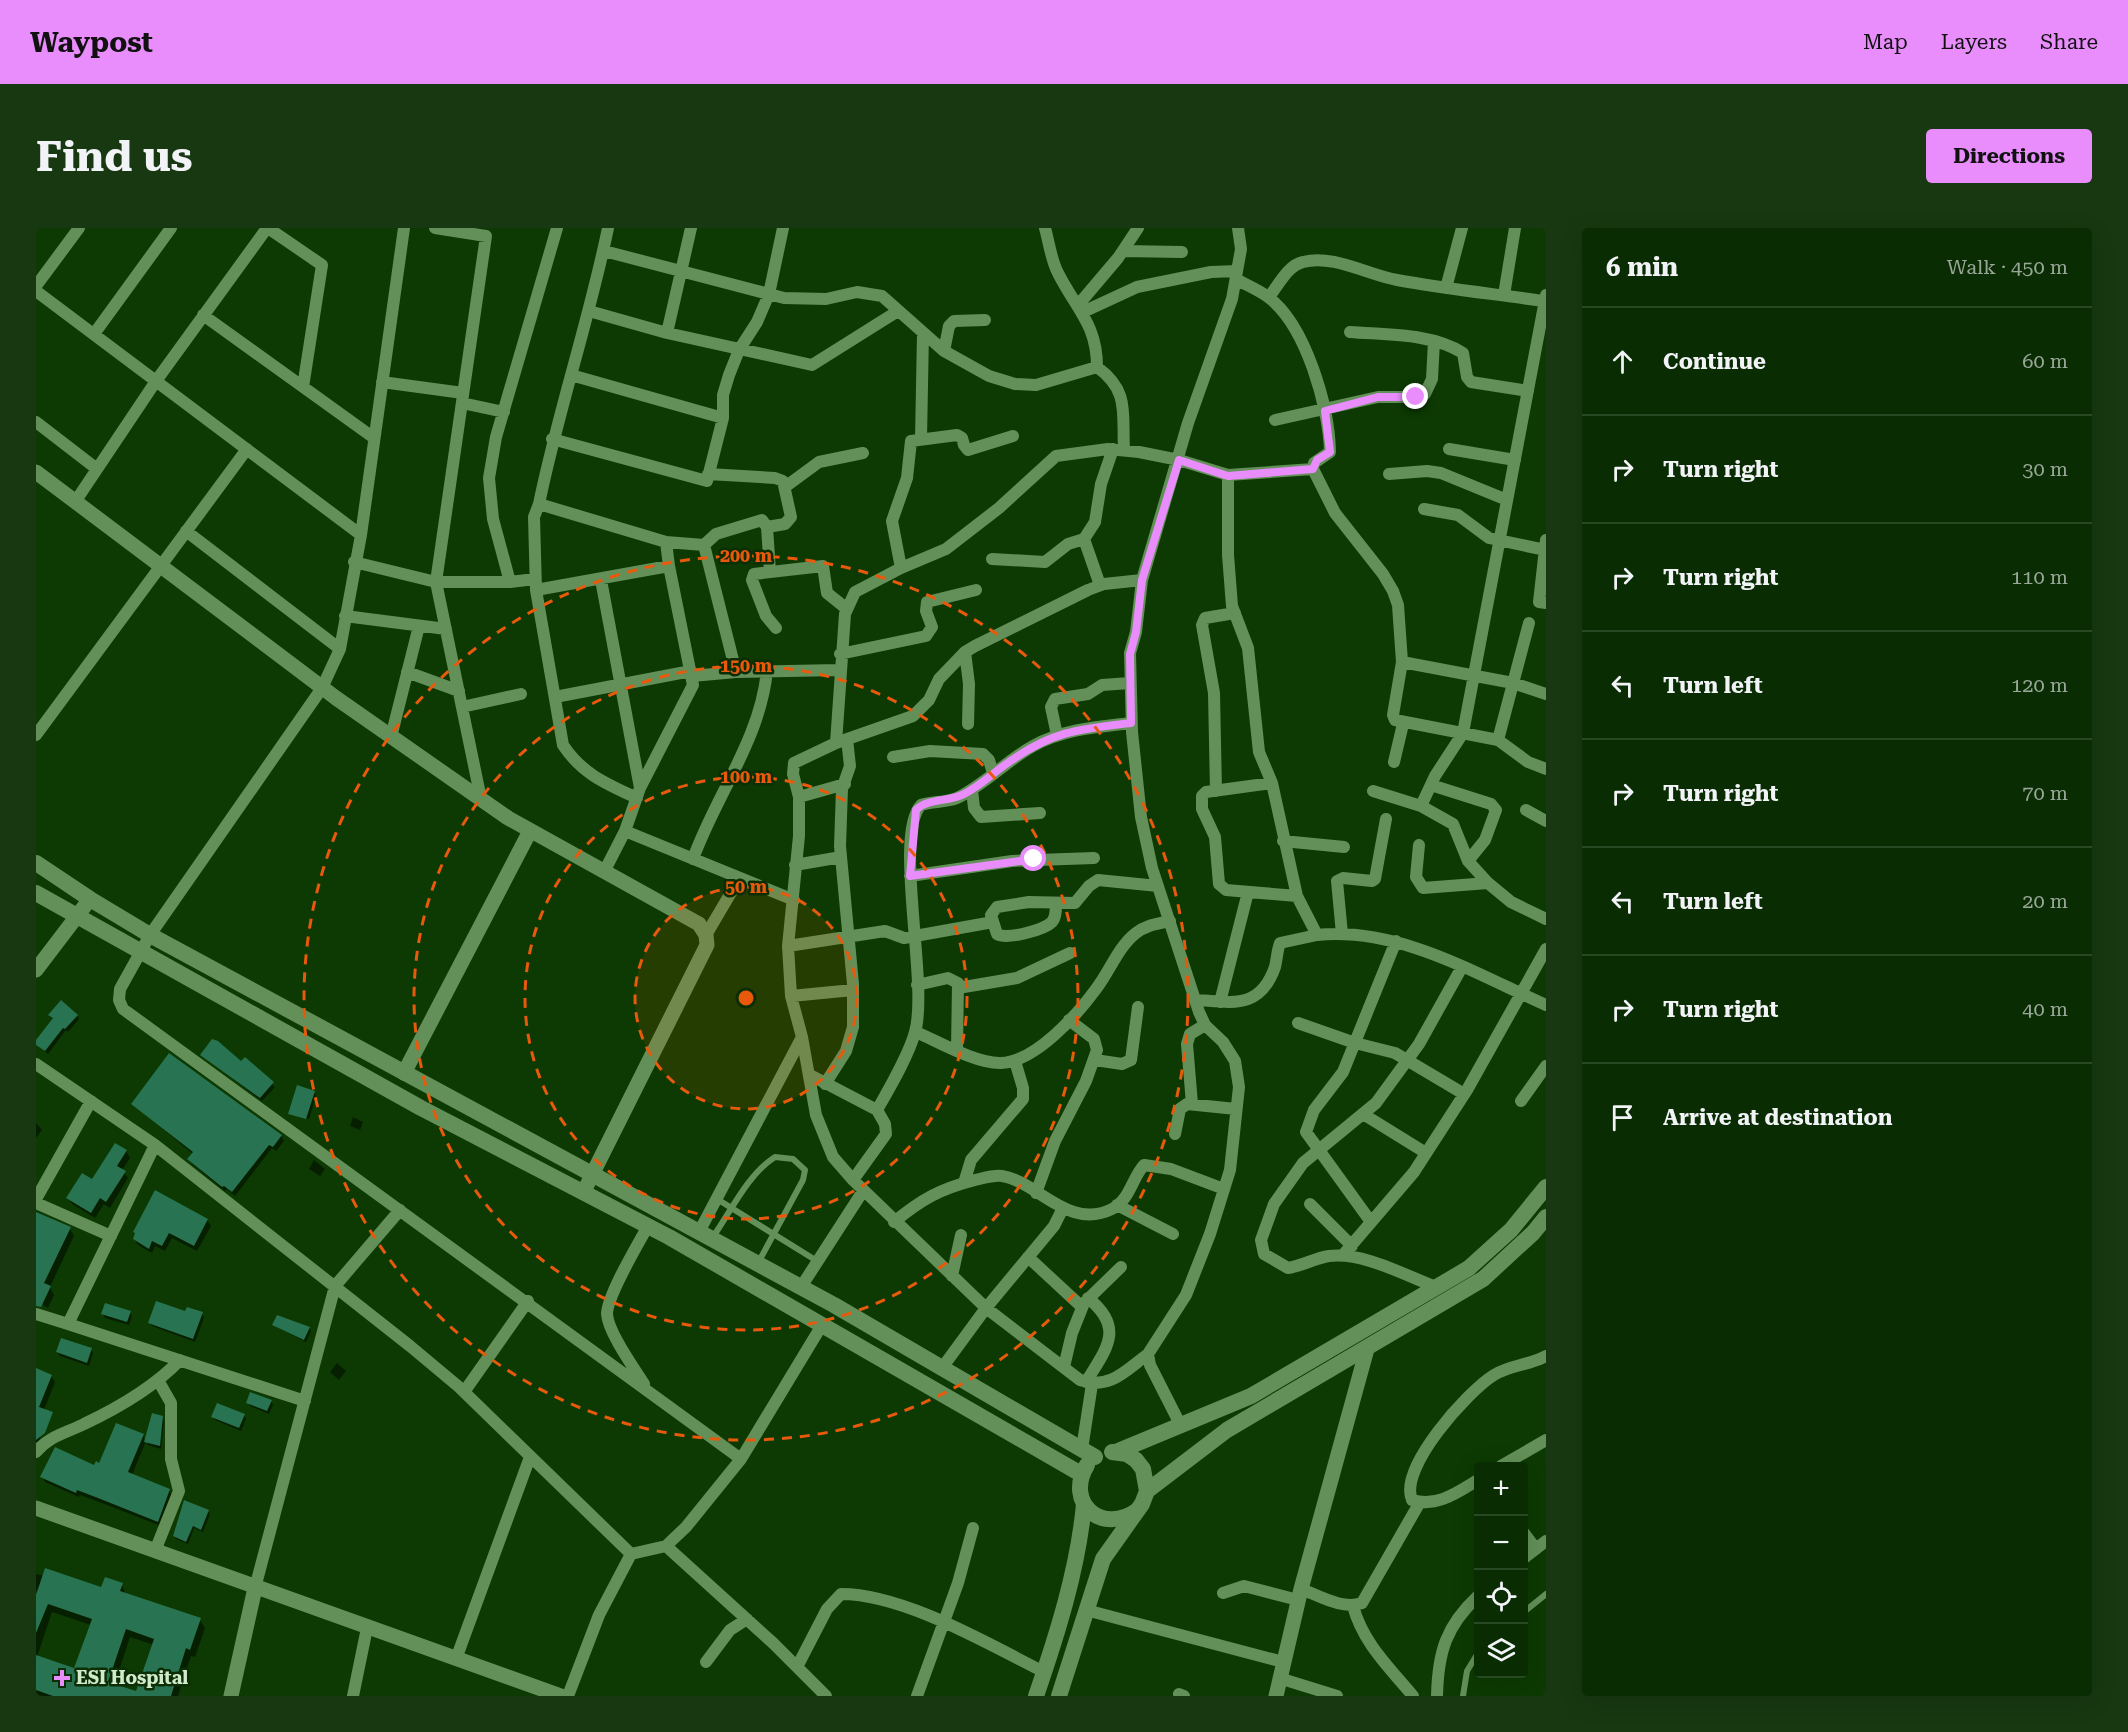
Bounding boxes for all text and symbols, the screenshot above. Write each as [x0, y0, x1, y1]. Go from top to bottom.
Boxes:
text: Waypost [30, 26, 153, 59]
text: Map [1863, 30, 1908, 54]
text: Layers [1941, 30, 2007, 54]
text: Share [2040, 30, 2098, 54]
button: Directions [1926, 129, 2092, 183]
text: Find us [36, 132, 193, 181]
text: 6 min [1606, 252, 1678, 282]
text: Walk · 450 m [1947, 255, 2068, 279]
icon: ahead [1606, 345, 1639, 378]
text: Continue [1663, 349, 1766, 374]
text: 60 m [2022, 349, 2068, 373]
route end [1402, 383, 1428, 409]
icon: right [1606, 453, 1639, 486]
text: Turn right [1663, 457, 1778, 482]
text: 30 m [2022, 457, 2068, 481]
text: 200 m [720, 545, 773, 566]
icon: right [1606, 561, 1639, 594]
text: Turn right [1663, 565, 1778, 590]
text: 110 m [2011, 565, 2068, 589]
text: 150 m [720, 655, 773, 676]
icon: left [1606, 669, 1639, 702]
text: Turn left [1663, 673, 1763, 698]
text: 120 m [2011, 673, 2068, 697]
text: 100 m [720, 766, 773, 787]
icon: right [1606, 777, 1639, 810]
text: Turn right [1663, 781, 1778, 806]
text: 70 m [2022, 781, 2068, 805]
route start [1020, 845, 1046, 871]
text: 50 m [725, 876, 768, 897]
icon: left [1606, 885, 1639, 918]
text: Turn left [1663, 889, 1763, 914]
text: 20 m [2022, 889, 2068, 913]
centre of rings [736, 988, 756, 1008]
icon: right [1606, 993, 1639, 1026]
text: Turn right [1663, 997, 1778, 1022]
text: 40 m [2022, 997, 2068, 1021]
icon: arrive [1606, 1101, 1639, 1134]
text: Arrive at destination [1663, 1105, 1892, 1130]
map controls [1474, 1462, 1528, 1678]
button: + [1474, 1462, 1528, 1516]
button: − [1474, 1516, 1528, 1570]
button: locate [1474, 1570, 1528, 1624]
button: layers [1474, 1624, 1528, 1678]
place label: ESI Hospital [76, 1667, 188, 1688]
marker: ESI Hospital [53, 1669, 71, 1687]

